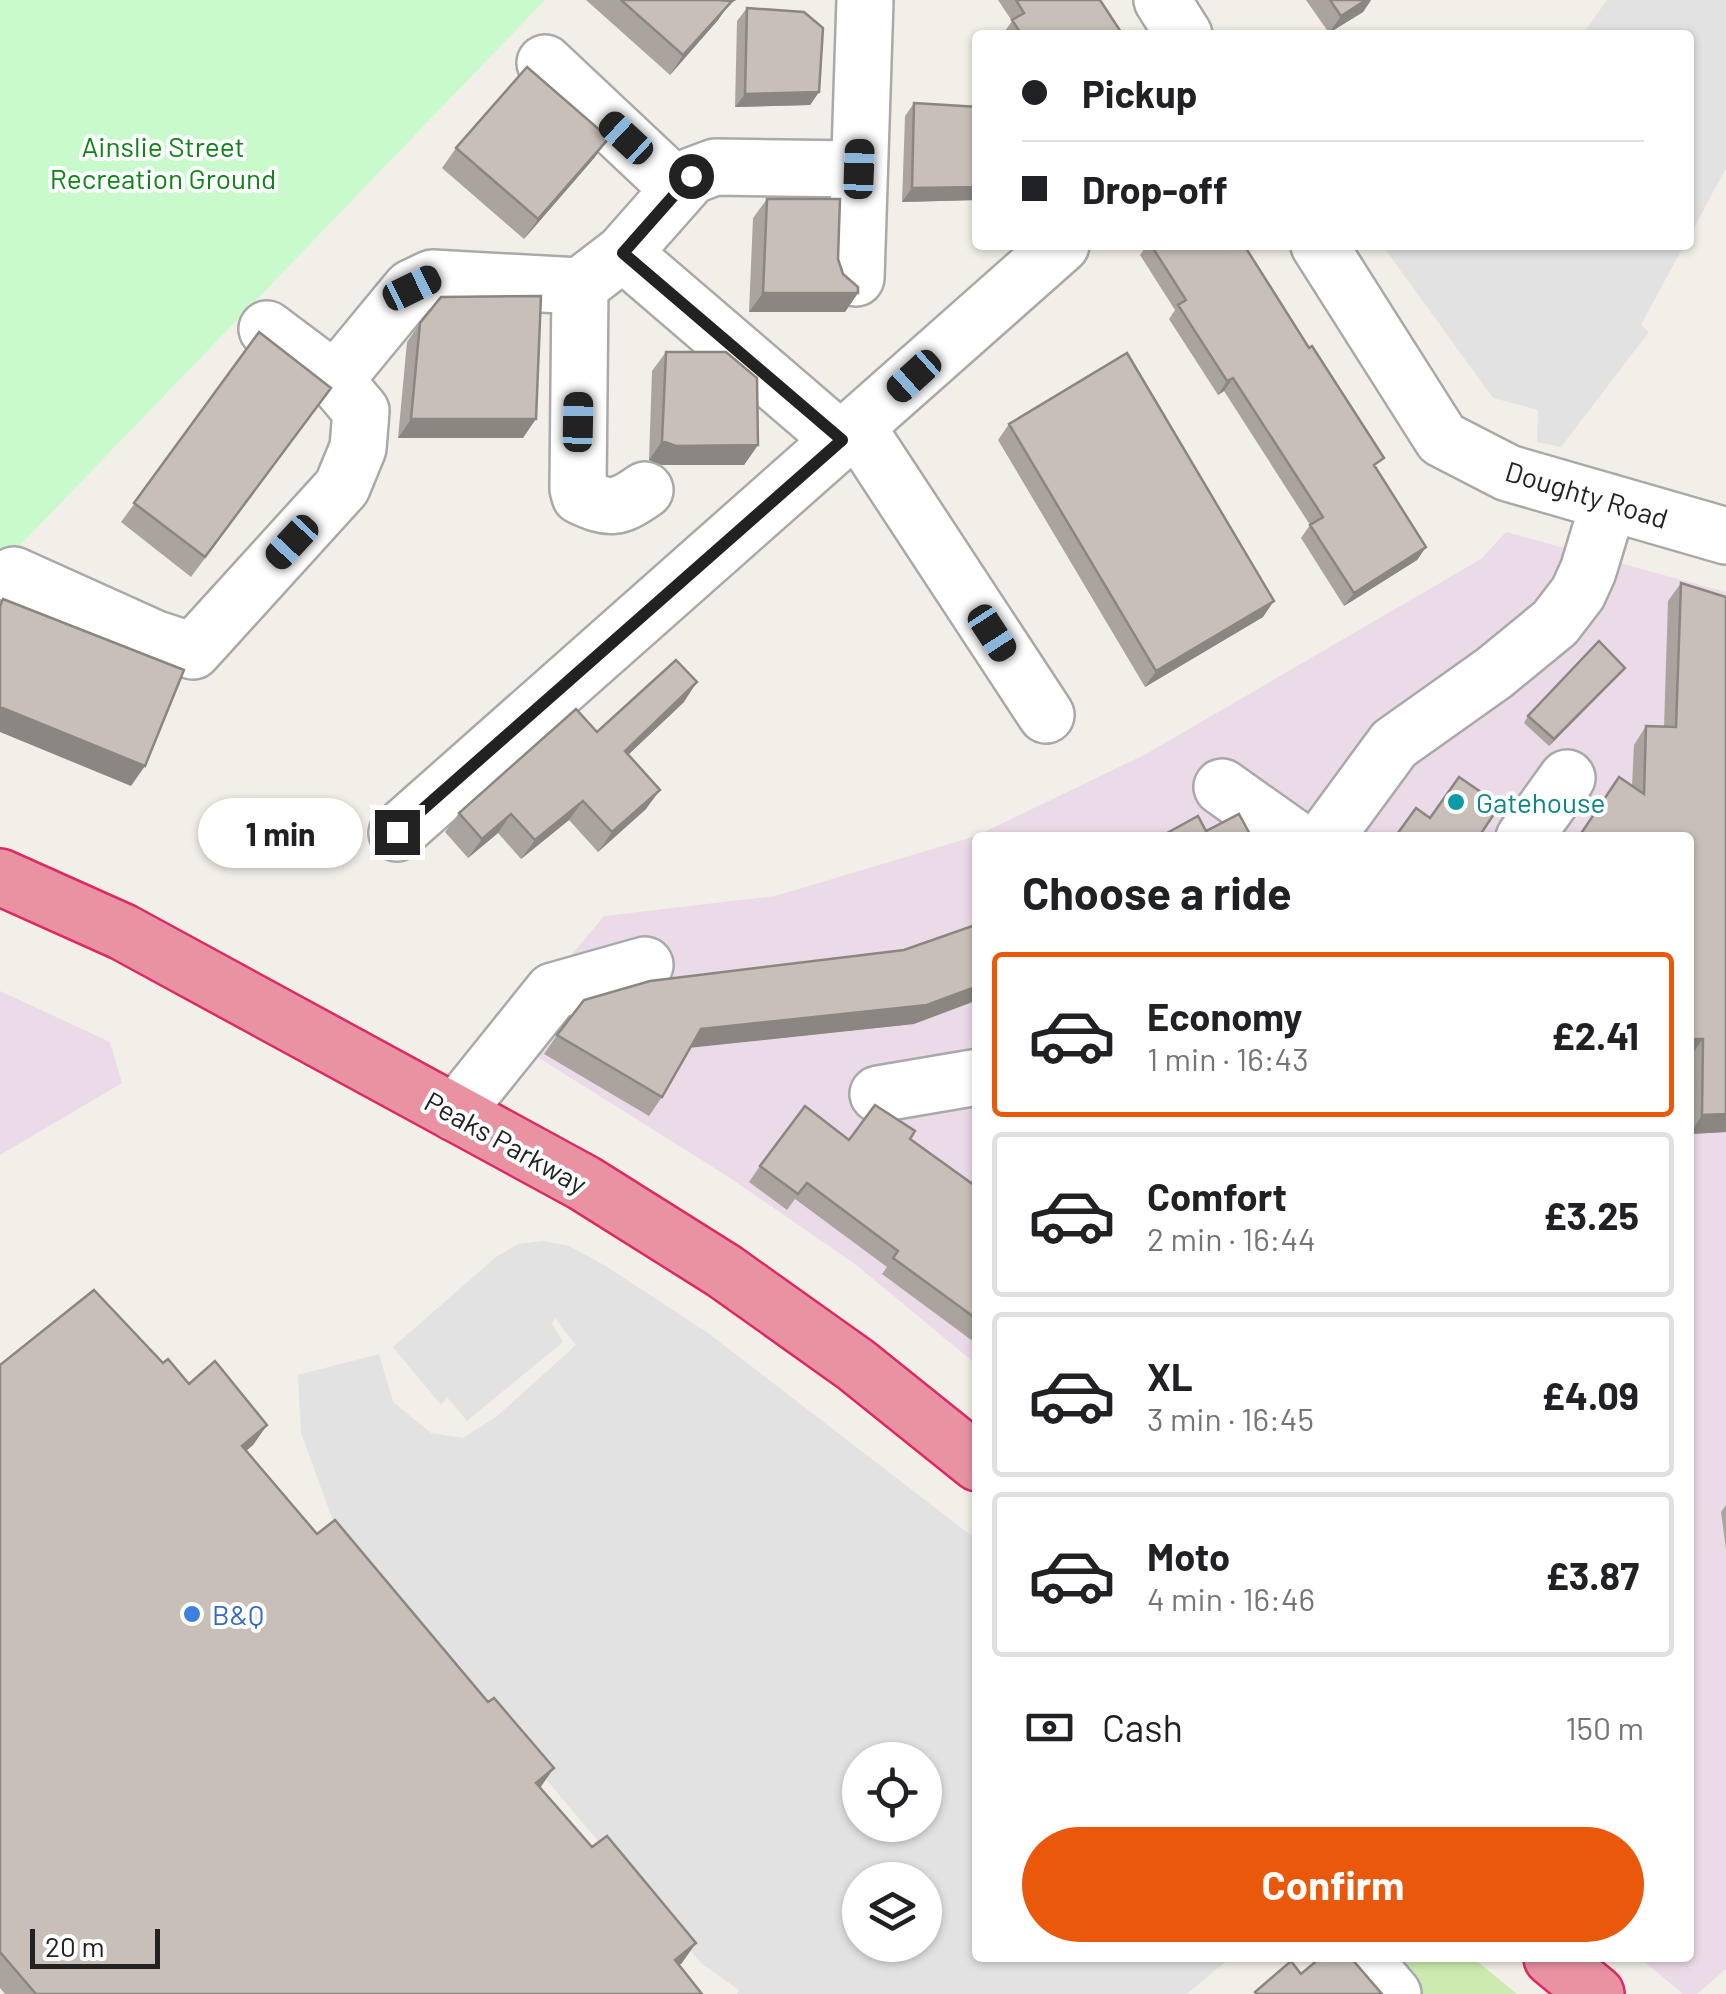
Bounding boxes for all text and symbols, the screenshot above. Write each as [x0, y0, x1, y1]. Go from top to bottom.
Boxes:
text: Pickup [1082, 70, 1197, 116]
car [594, 107, 658, 169]
park label: Ainslie Street Recreation Ground [50, 129, 276, 195]
car [843, 138, 875, 200]
route start [669, 154, 714, 199]
text: Drop-off [1082, 166, 1228, 212]
car [378, 261, 446, 315]
car [882, 345, 946, 407]
car [562, 392, 594, 452]
street label: Doughty Road [1502, 453, 1672, 535]
car [261, 510, 323, 574]
car [963, 600, 1021, 666]
place label: Gatehouse [1476, 785, 1605, 819]
marker: Gatehouse [1445, 791, 1467, 813]
callout: 1 min [197, 797, 362, 867]
route end [375, 810, 420, 855]
text: 1 min [245, 814, 316, 852]
text: Choose a ride [1022, 865, 1292, 919]
icon: car [1027, 990, 1117, 1080]
text: Economy [1147, 993, 1302, 1039]
text: £2.41 [1551, 1012, 1639, 1058]
text: 1 min · 16:43 [1147, 1039, 1309, 1077]
street label: Peaks Parkway [419, 1083, 593, 1201]
icon: car [1027, 1170, 1117, 1260]
text: Comfort [1147, 1173, 1287, 1219]
text: £3.25 [1543, 1192, 1639, 1238]
text: 2 min · 16:44 [1147, 1219, 1316, 1257]
icon: car [1027, 1350, 1117, 1440]
text: XL [1147, 1353, 1193, 1399]
text: £4.09 [1542, 1372, 1639, 1418]
text: 3 min · 16:45 [1147, 1399, 1314, 1437]
icon: car [1027, 1530, 1117, 1620]
text: Moto [1147, 1533, 1230, 1579]
text: £3.87 [1546, 1552, 1639, 1598]
text: 4 min · 16:46 [1147, 1579, 1315, 1617]
place label: B&Q [212, 1597, 264, 1631]
marker: B&Q [181, 1603, 203, 1625]
icon: cash [1022, 1700, 1077, 1755]
text: Cash [1102, 1704, 1183, 1750]
text: 150 m [1565, 1708, 1644, 1746]
map controls [842, 1742, 942, 1962]
button: locate [842, 1742, 942, 1842]
button: Confirm [1022, 1827, 1644, 1942]
button: layers [842, 1862, 942, 1962]
scale bar [30, 1924, 160, 1968]
text: 20 m [45, 1929, 105, 1963]

